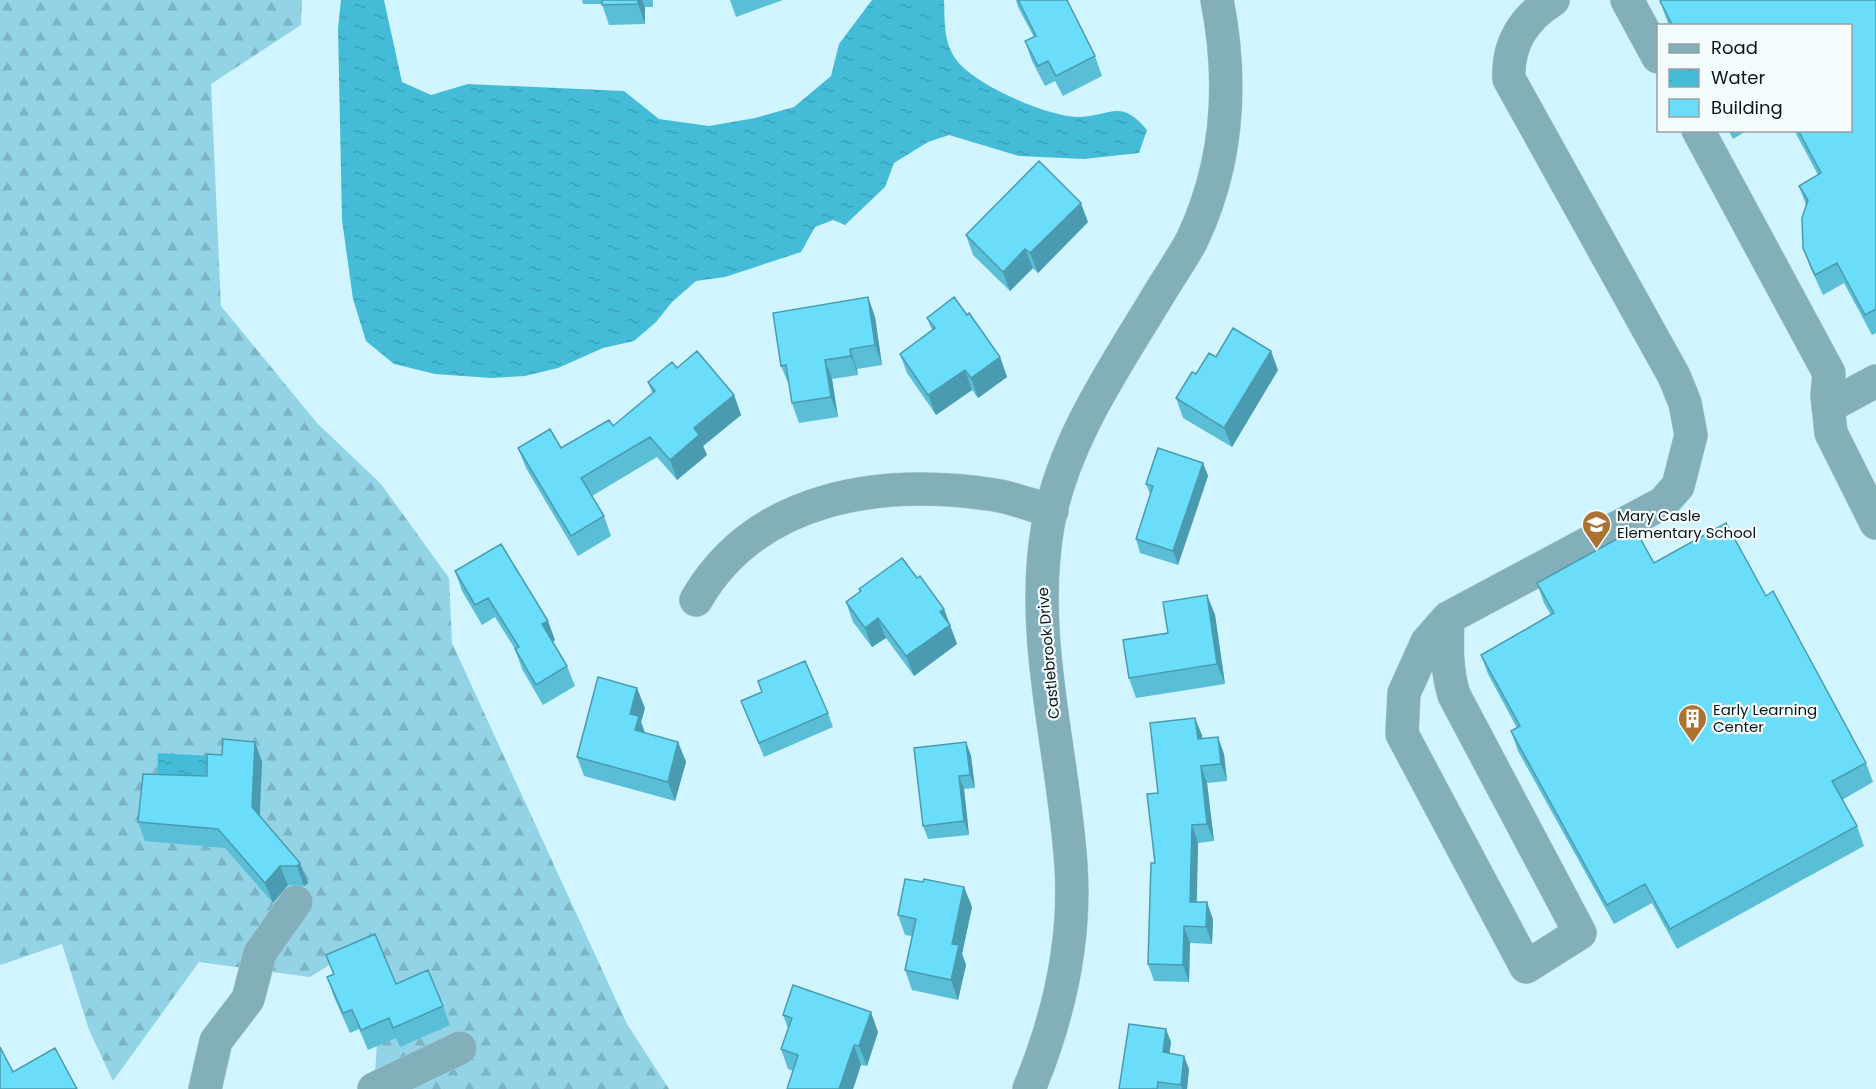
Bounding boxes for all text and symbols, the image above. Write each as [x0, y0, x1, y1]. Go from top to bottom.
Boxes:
legend [1657, 24, 1852, 132]
text: Road [1711, 35, 1758, 60]
text: Water [1711, 65, 1765, 90]
text: Building [1711, 95, 1783, 120]
place label: Mary Casle Elementary School [1617, 505, 1756, 543]
school or university icon: Mary Casle Elementary School [1580, 508, 1612, 550]
street label: Castlebrook Drive [1032, 586, 1064, 720]
place label: Early Learning Center [1713, 699, 1817, 737]
building icon: Early Learning Center [1676, 702, 1708, 744]

